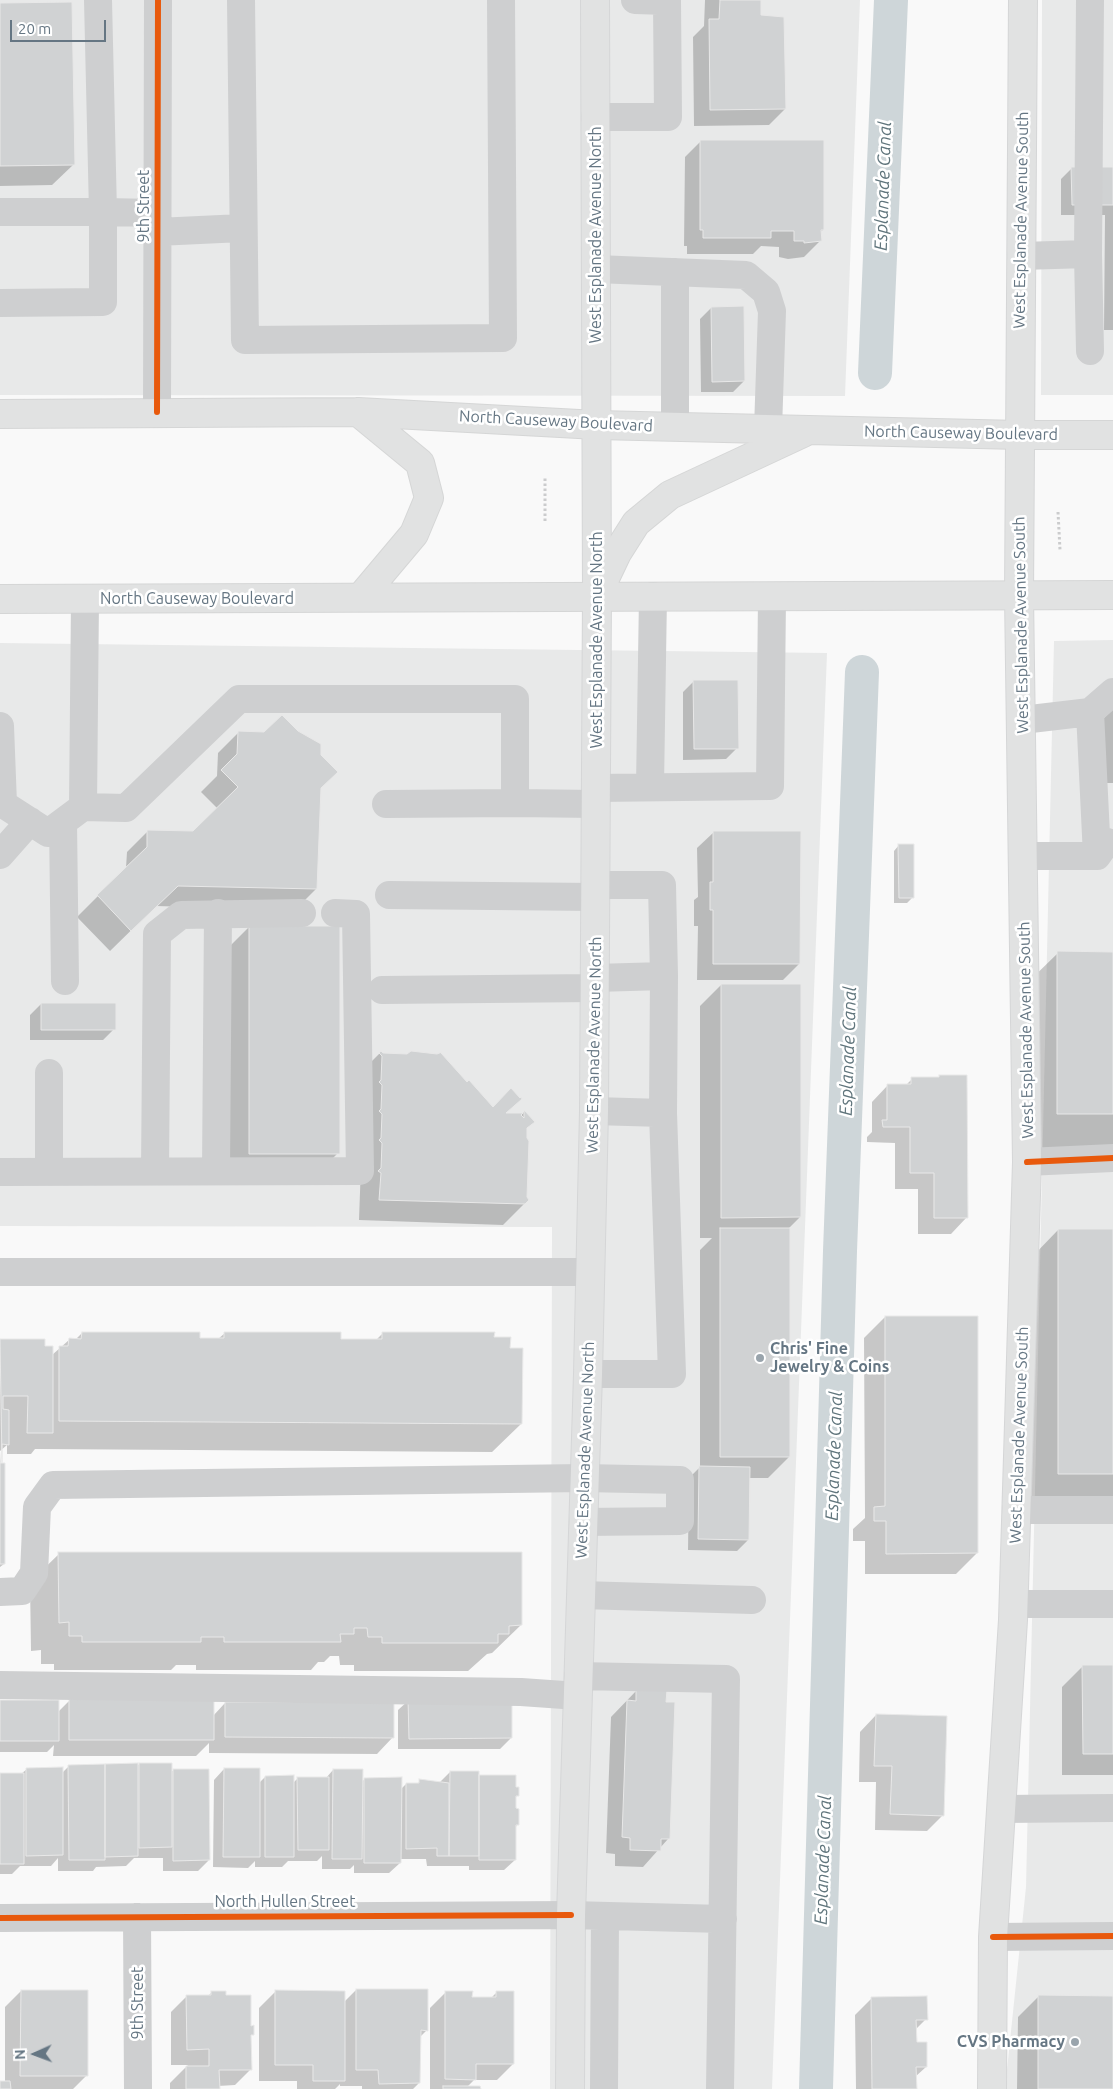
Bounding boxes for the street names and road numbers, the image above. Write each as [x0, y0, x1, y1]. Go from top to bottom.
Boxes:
street label: West Esplanade Avenue South [1010, 111, 1032, 329]
street label: West Esplanade Avenue North [586, 126, 606, 344]
street label: 9th Street [134, 170, 154, 242]
street label: North Causeway Boulevard [459, 406, 653, 436]
street label: North Causeway Boulevard [864, 422, 1058, 444]
street label: West Esplanade Avenue South [1010, 516, 1032, 734]
street label: West Esplanade Avenue North [587, 531, 607, 749]
street label: North Causeway Boulevard [100, 589, 294, 609]
street label: West Esplanade Avenue South [1015, 921, 1037, 1139]
street label: West Esplanade Avenue North [583, 936, 605, 1154]
street label: West Esplanade Avenue South [1006, 1326, 1032, 1544]
street label: West Esplanade Avenue North [572, 1341, 598, 1559]
street label: North Hullen Street [215, 1892, 355, 1912]
street label: 9th Street [128, 1967, 148, 2039]

